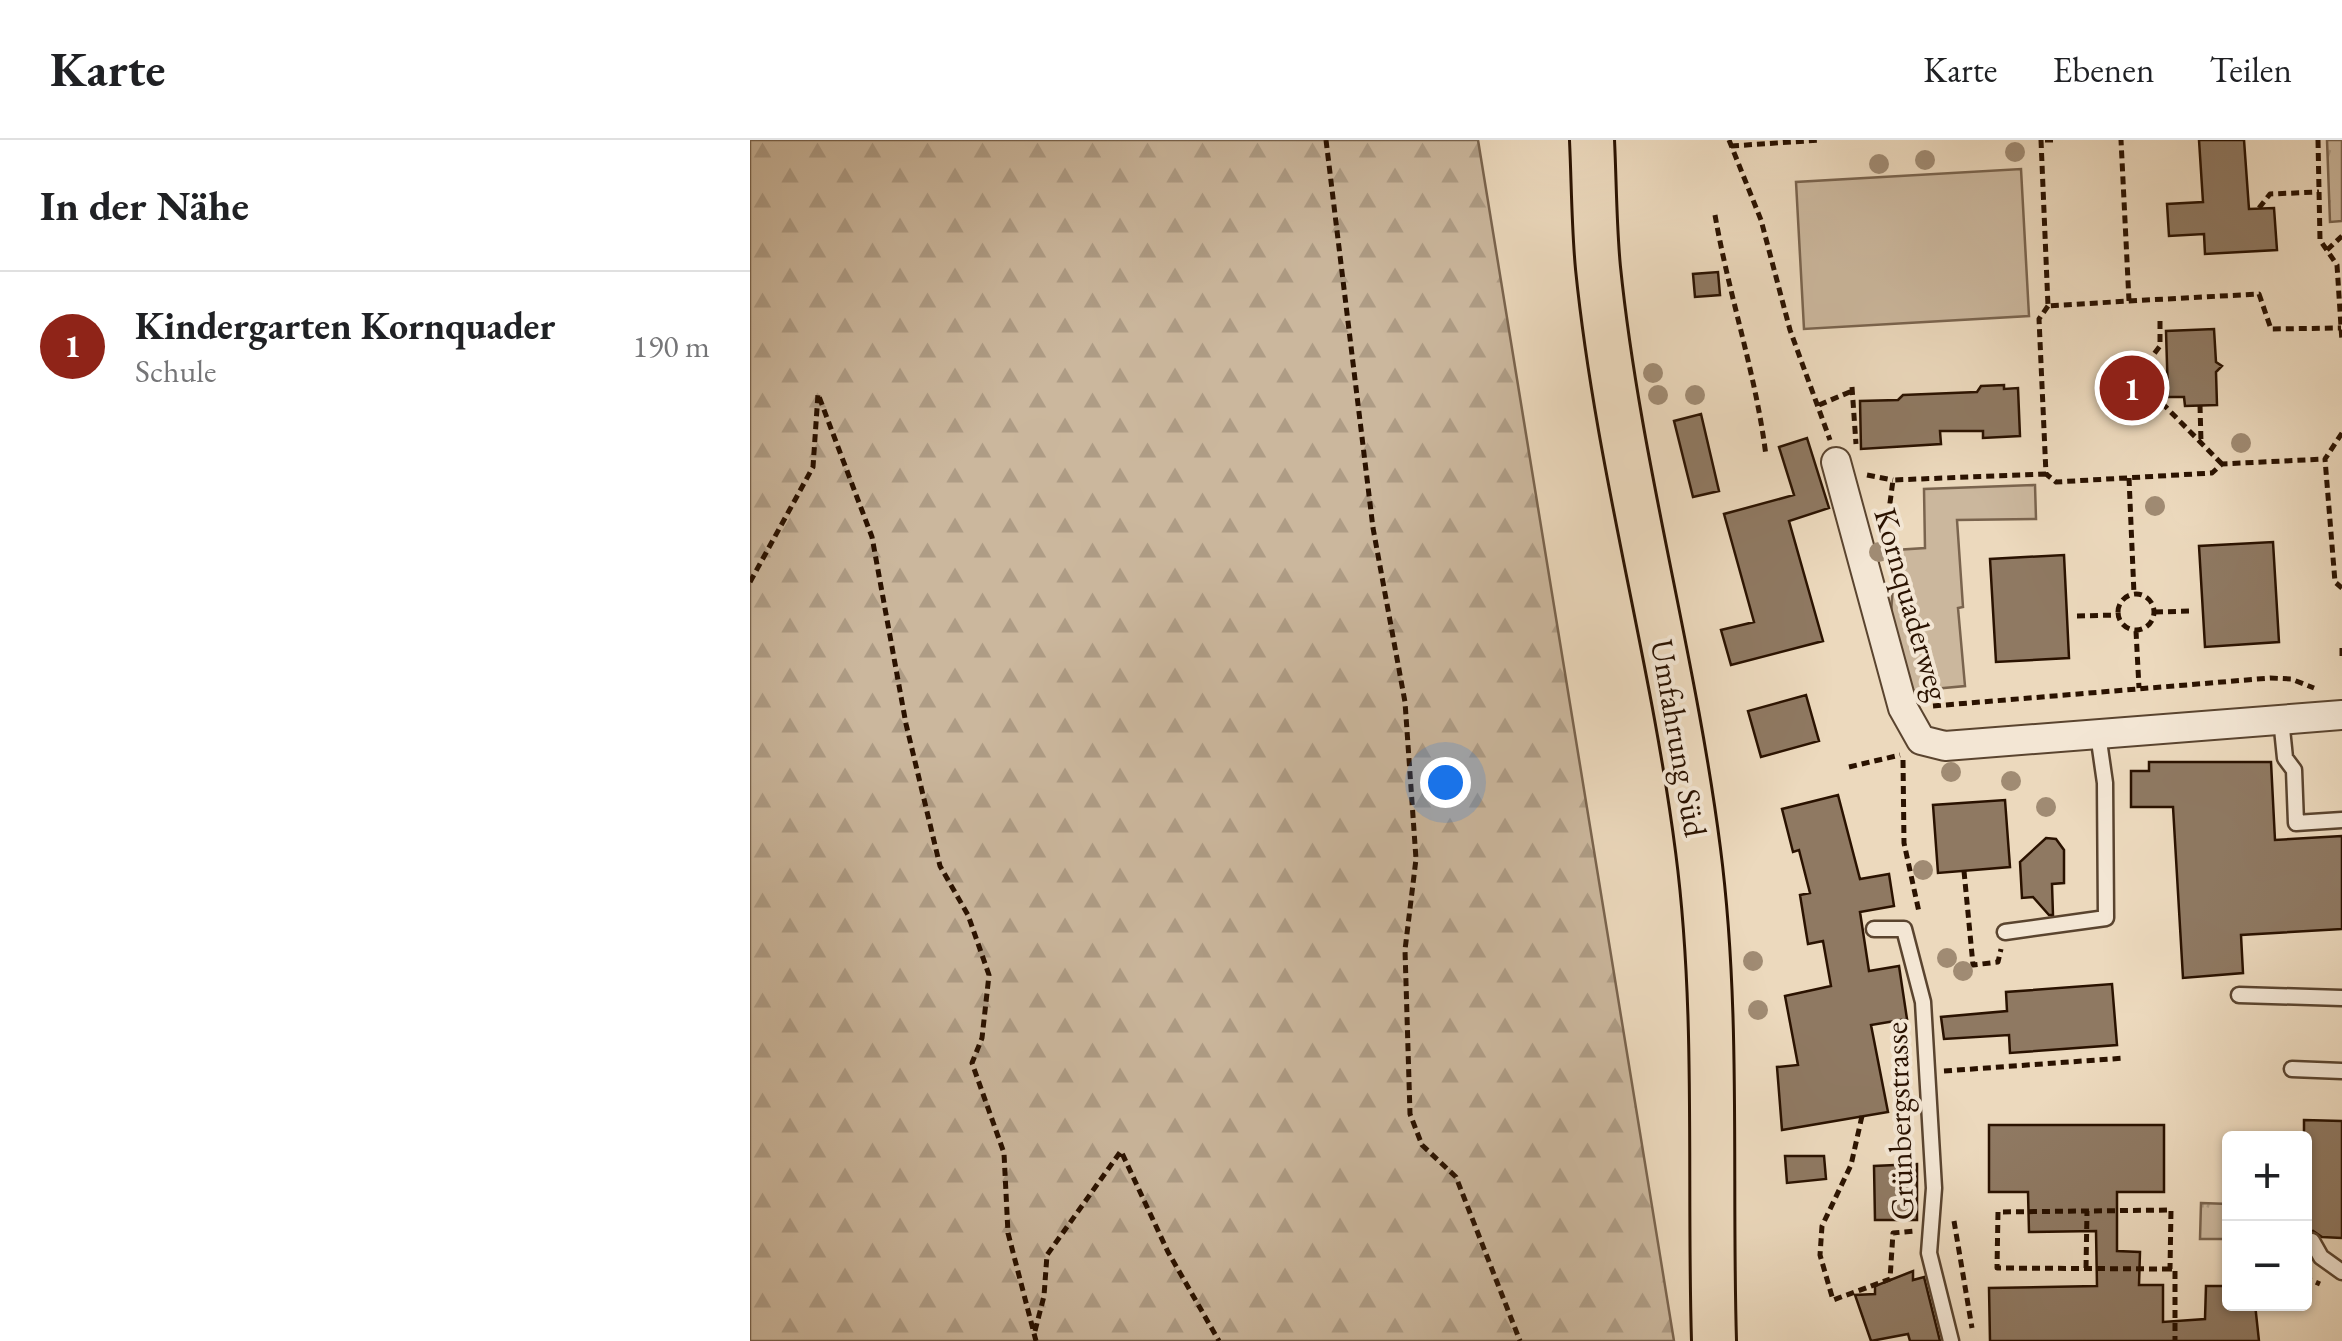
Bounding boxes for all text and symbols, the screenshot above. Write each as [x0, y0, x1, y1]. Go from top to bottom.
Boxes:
text: Karte [50, 38, 166, 100]
text: Karte [1923, 47, 1997, 92]
text: Ebenen [2052, 47, 2154, 92]
text: Teilen [2209, 47, 2292, 92]
text: In der Nähe [40, 178, 249, 233]
text: Kindergarten Kornquader [135, 301, 555, 350]
text: 1 [64, 325, 81, 367]
text: 190 m [633, 325, 710, 367]
text: Schule [135, 350, 216, 392]
pin: 1 [2100, 350, 2164, 426]
street label: Kornquaderweg [1864, 503, 1960, 706]
street label: Umfahrung Süd [1641, 636, 1717, 841]
your location [1420, 757, 1471, 808]
street label: Grünbergstrasse [1875, 1021, 1923, 1221]
map controls [2222, 1131, 2312, 1311]
button: + [2222, 1131, 2312, 1221]
button: − [2222, 1221, 2312, 1311]

